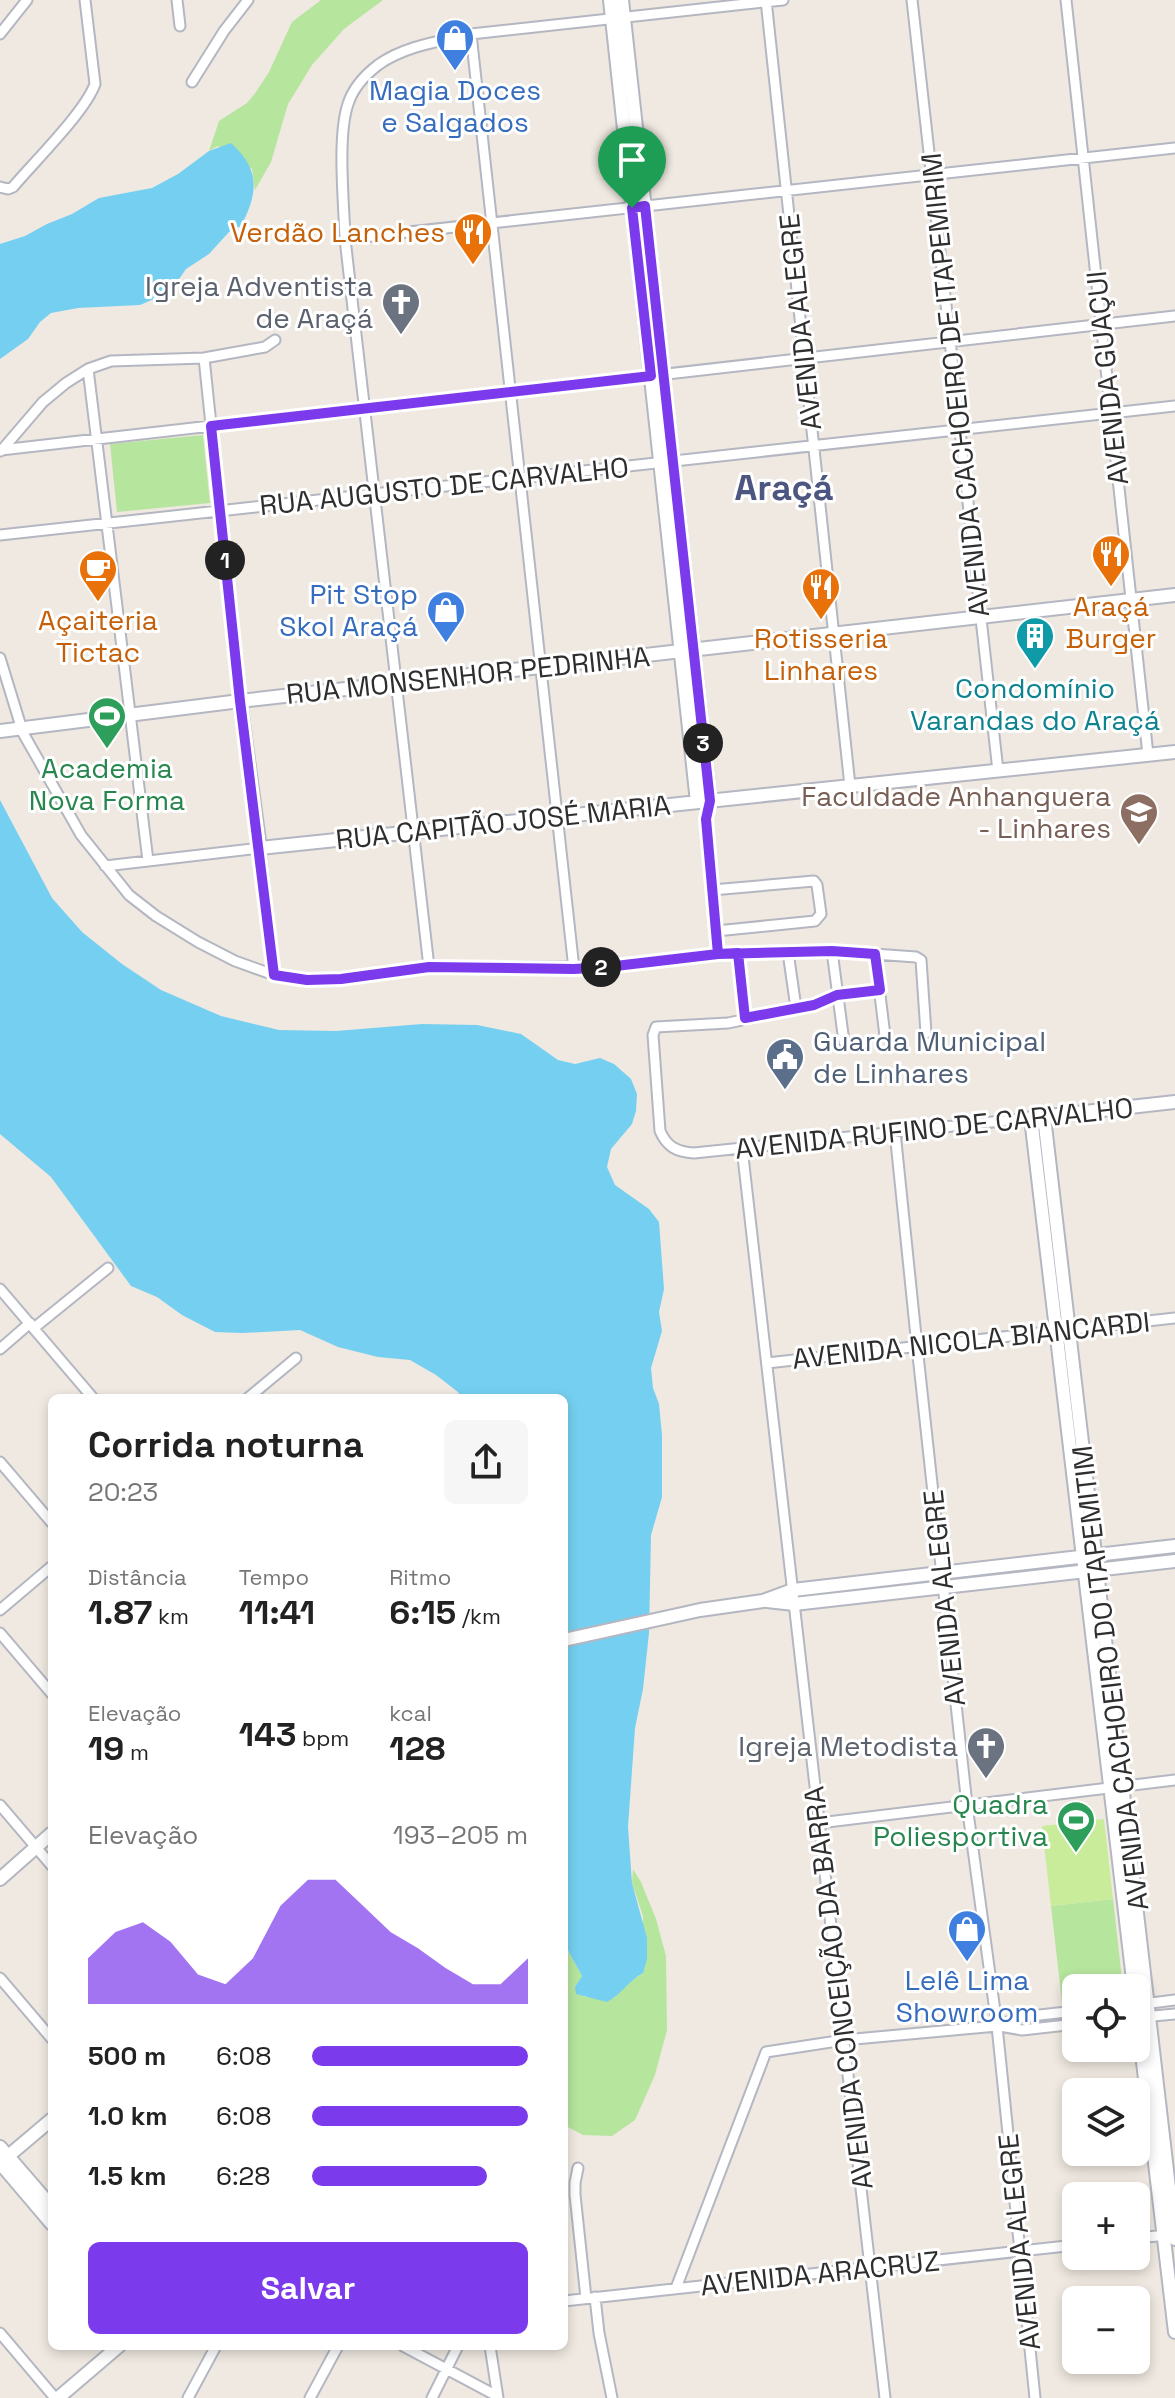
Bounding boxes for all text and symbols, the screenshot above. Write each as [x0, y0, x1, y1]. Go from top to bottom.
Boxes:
shop icon: Magia Doces e Salgados [434, 17, 476, 72]
place label: Magia Doces e Salgados [369, 72, 541, 140]
pin [598, 126, 666, 208]
icon: arrive [610, 138, 654, 182]
street label: AVENIDA CACHOEIRO DE ITAPEMIRIM [913, 151, 997, 619]
restaurant icon: Verdão Lanches [452, 211, 494, 266]
street label: AVENIDA ALEGRE [771, 212, 829, 432]
place label: Verdão Lanches [230, 214, 445, 250]
place label: Igreja Adventista de Araçá [145, 268, 373, 336]
street label: AVENIDA GUAÇUI [1078, 269, 1136, 487]
church icon: Igreja Adventista de Araçá [380, 281, 422, 336]
street label: RUA AUGUSTO DE CARVALHO [258, 449, 630, 523]
district label: Araçá [734, 465, 834, 511]
restaurant icon: Araçá Burger [1090, 533, 1132, 588]
pin: 1 [205, 540, 245, 580]
text: 1 [220, 546, 230, 574]
cafe icon: Açaiteria Tictac [77, 548, 119, 603]
restaurant icon: Rotisseria Linhares [800, 566, 842, 621]
place label: Pit Stop Skol Araçá [279, 576, 418, 644]
place label: Araçá Burger [1066, 588, 1156, 656]
shop icon: Pit Stop Skol Araçá [425, 589, 467, 644]
place label: Açaiteria Tictac [38, 602, 158, 670]
building icon: Condomínio Varandas do Araçá [1014, 615, 1056, 670]
place label: Rotisseria Linhares [754, 620, 888, 688]
street label: RUA MONSENHOR PEDRINHA [284, 638, 652, 712]
place label: Condomínio Varandas do Araçá [910, 670, 1160, 738]
sports icon: Academia Nova Forma [86, 695, 128, 750]
pin: 3 [683, 723, 723, 763]
text: 3 [696, 729, 710, 757]
place label: Academia Nova Forma [29, 750, 185, 818]
place label: Faculdade Anhanguera - Linhares [801, 778, 1111, 846]
street label: RUA CAPITÃO JOSÉ MARIA [334, 787, 672, 857]
school or university icon: Faculdade Anhanguera - Linhares [1118, 791, 1160, 846]
pin: 2 [581, 947, 621, 987]
text: 2 [594, 953, 608, 981]
place label: Guarda Municipal de Linhares [813, 1023, 1046, 1091]
public building icon: Guarda Municipal de Linhares [764, 1036, 806, 1091]
street label: AVENIDA RUFINO DE CARVALHO [733, 1089, 1135, 1167]
street label: AVENIDA NICOLA BIANCARDI [790, 1303, 1152, 1377]
button: share [444, 1420, 528, 1504]
text: Corrida noturna [88, 1422, 364, 1468]
street label: AVENIDA CACHOEIRO DO ITAPEMITIM [1064, 1443, 1156, 1913]
text: 20:23 [88, 1475, 158, 1509]
street label: AVENIDA ALEGRE [915, 1488, 973, 1708]
text: Distância [88, 1563, 187, 1591]
text: Tempo [239, 1563, 309, 1591]
text: Ritmo [389, 1563, 451, 1591]
text: 1.87 [88, 1591, 152, 1634]
text: 11:41 [239, 1591, 315, 1634]
text: 6:15 [389, 1591, 456, 1634]
text: km [152, 1602, 189, 1630]
text: /km [456, 1602, 501, 1630]
text: Elevação [88, 1699, 181, 1727]
text: kcal [389, 1699, 432, 1727]
text: 143 [239, 1713, 296, 1756]
text: bpm [296, 1724, 349, 1752]
church icon: Igreja Metodista [965, 1725, 1007, 1780]
text: 19 [88, 1727, 124, 1770]
text: 128 [389, 1727, 445, 1770]
place label: Igreja Metodista [738, 1728, 958, 1764]
text: m [124, 1738, 149, 1766]
street label: AVENIDA CONCEIÇÃO DA BARRA [795, 1784, 881, 2192]
place label: Quadra Poliesportiva [873, 1786, 1048, 1854]
sports icon: Quadra Poliesportiva [1055, 1799, 1097, 1854]
text: Elevação [88, 1818, 198, 1852]
text: 193–205 m [393, 1818, 528, 1852]
shop icon: Lelê Lima Showroom [946, 1908, 988, 1963]
place label: Lelê Lima Showroom [896, 1962, 1038, 2030]
map controls [1062, 1974, 1150, 2374]
button: locate [1062, 1974, 1150, 2062]
text: 500 m [88, 2039, 166, 2073]
text: 6:08 [216, 2039, 271, 2073]
button: layers [1062, 2078, 1150, 2166]
text: 1.0 km [88, 2099, 168, 2133]
text: 6:08 [216, 2099, 271, 2133]
street label: AVENIDA ALEGRE [990, 2132, 1048, 2352]
text: 1.5 km [88, 2159, 167, 2193]
text: 6:28 [216, 2159, 270, 2193]
button: + [1062, 2182, 1150, 2270]
button: Salvar [88, 2242, 528, 2334]
street label: AVENIDA ARACRUZ [699, 2243, 941, 2303]
button: − [1062, 2286, 1150, 2374]

